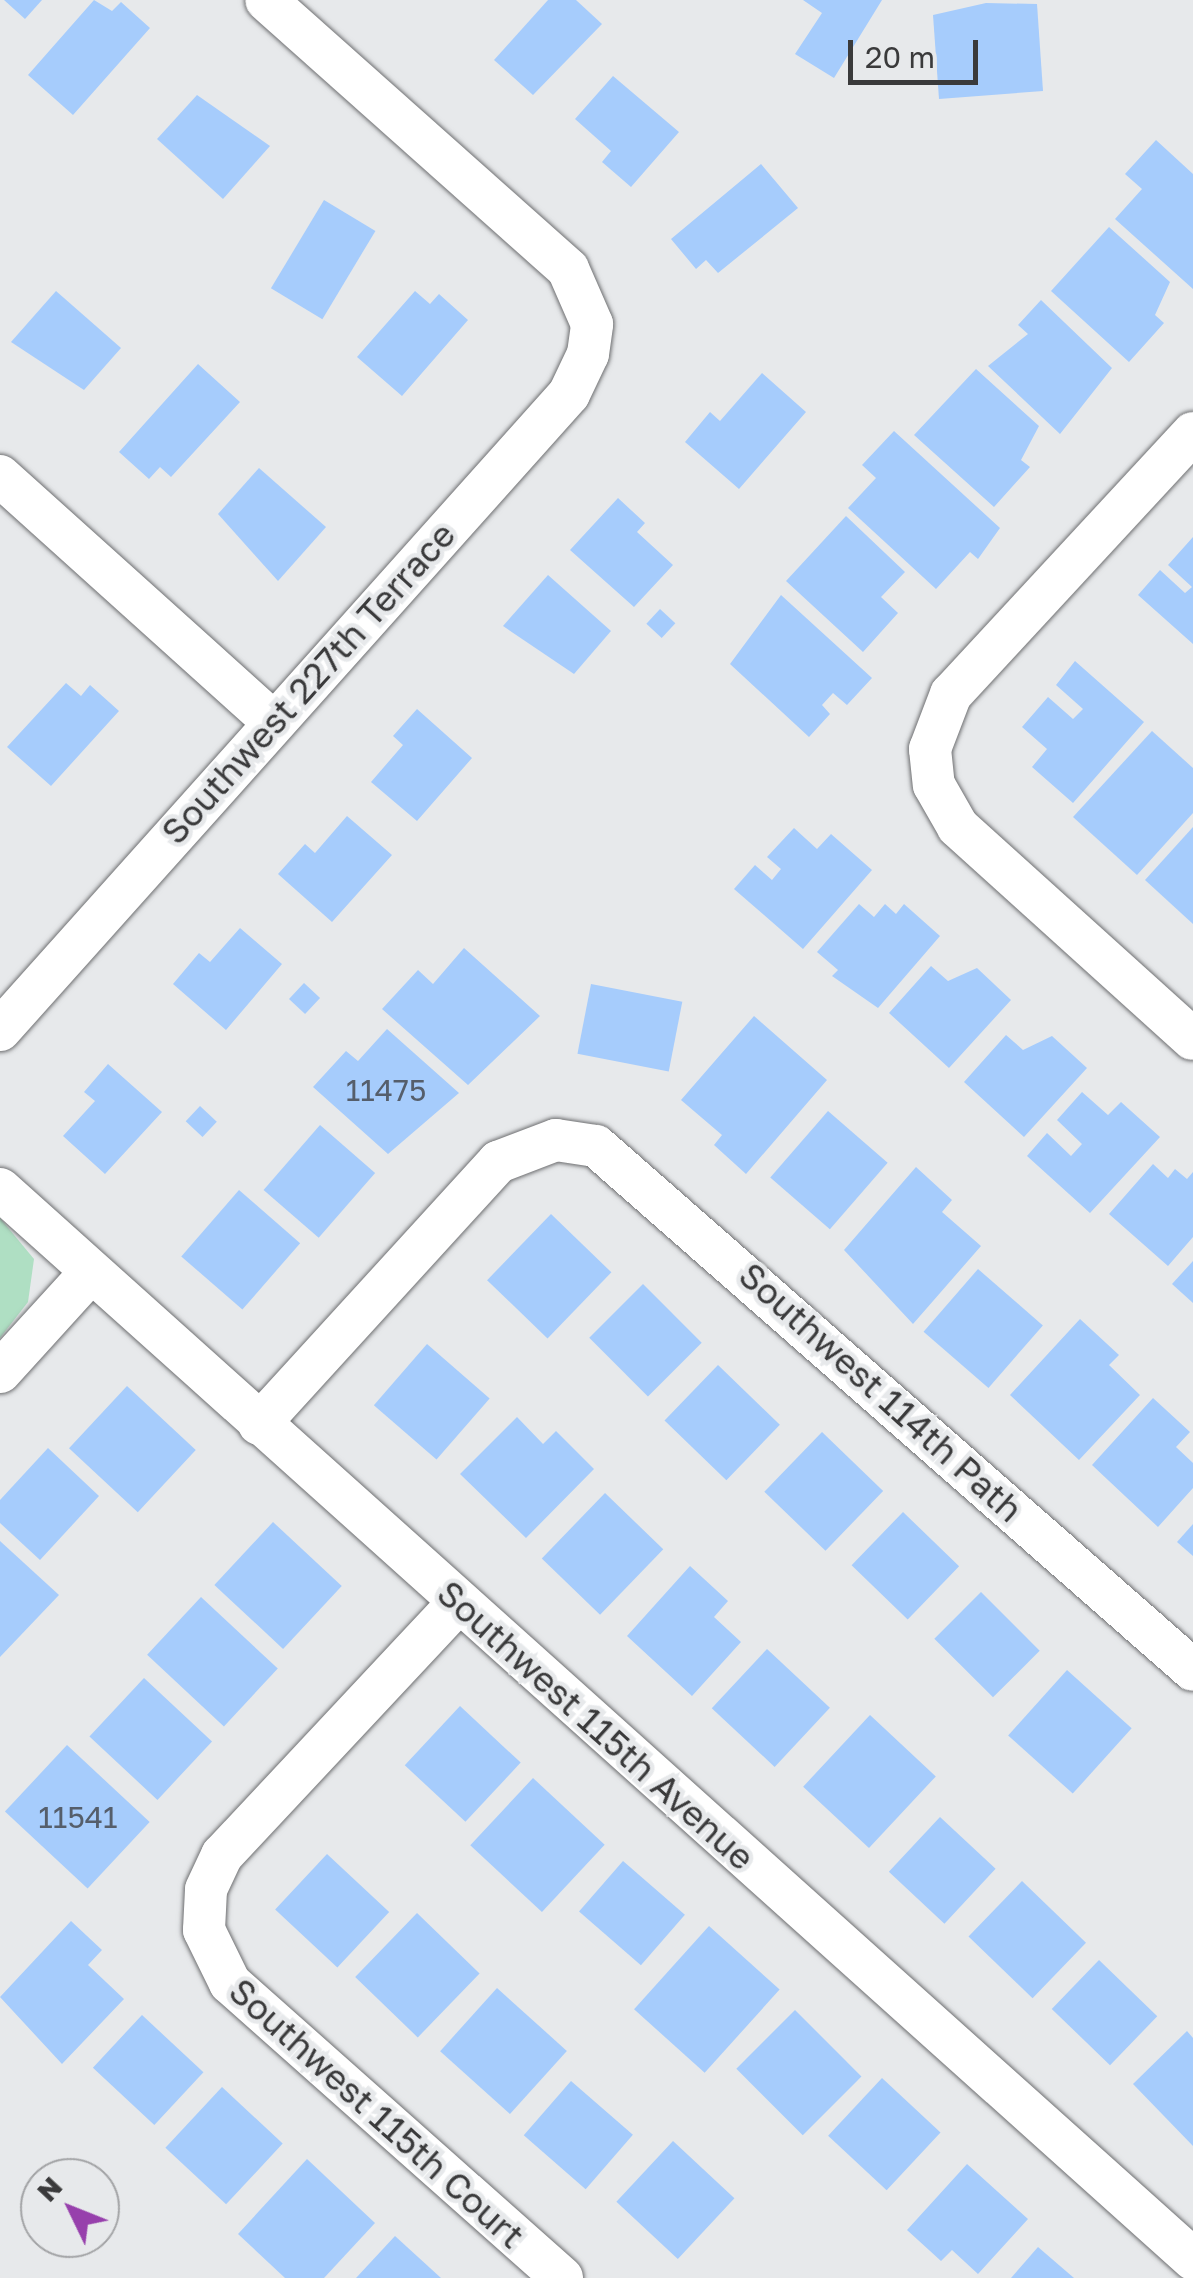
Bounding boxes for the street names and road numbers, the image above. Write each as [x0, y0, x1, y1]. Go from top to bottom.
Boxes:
street label: Southwest 227th Terrace [153, 514, 463, 852]
street label: Southwest 114th Path [731, 1254, 1031, 1530]
street label: Southwest 115th Avenue [429, 1572, 763, 1878]
street label: Southwest 115th Court [221, 1970, 533, 2256]

